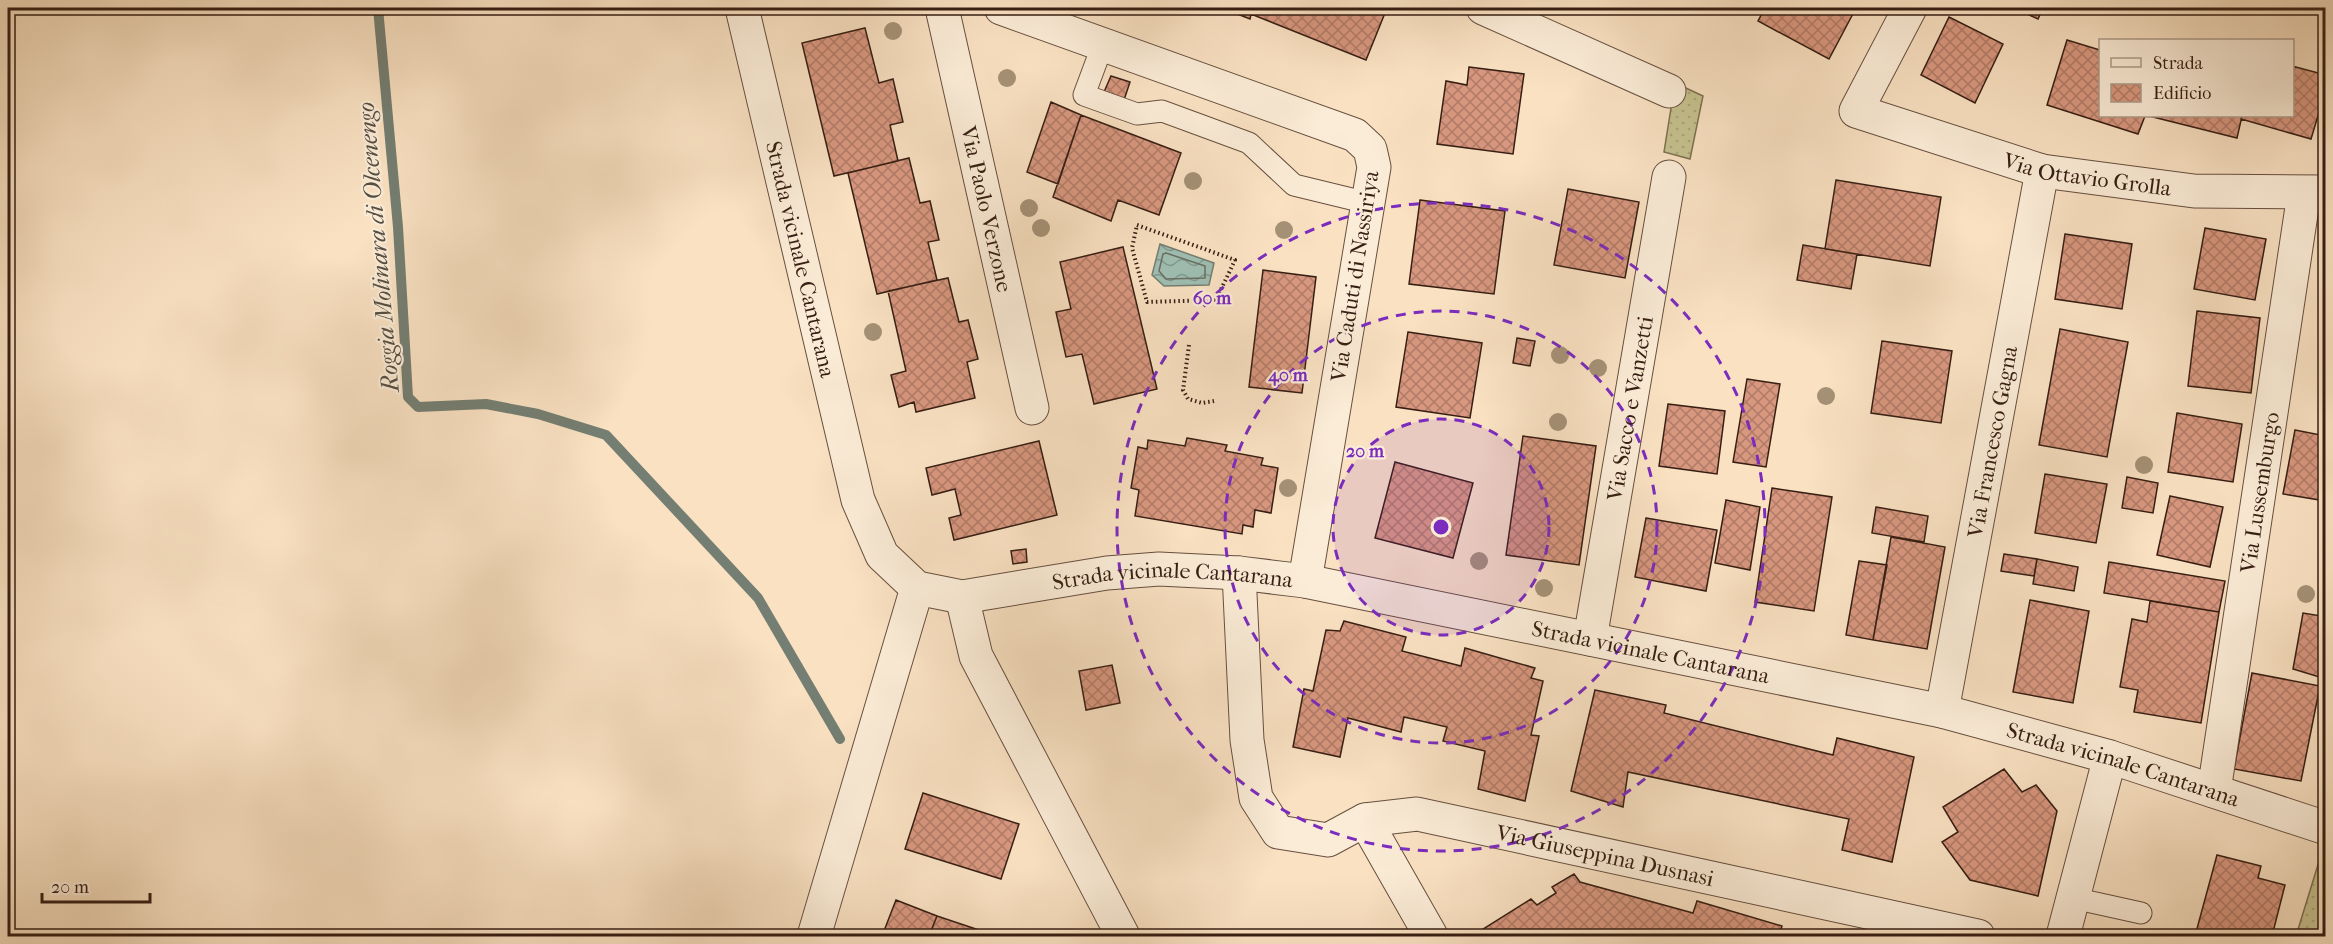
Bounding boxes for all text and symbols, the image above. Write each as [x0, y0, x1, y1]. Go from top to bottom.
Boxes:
legend [2099, 39, 2294, 117]
text: Strada [2153, 53, 2204, 74]
text: Edificio [2153, 83, 2211, 104]
water label: Roggia Molinara di Olcenengo [351, 101, 405, 395]
street label: Via Paolo Verzone [955, 123, 1018, 295]
street label: Strada vicinale Cantarana [760, 139, 841, 381]
street label: Via Ottavio Grolla [1999, 147, 2174, 202]
street label: Via Caduti di Nassiriya [1325, 168, 1385, 385]
text: 60 m [1193, 288, 1232, 309]
street label: Via Sacco e Vanzetti [1602, 314, 1659, 504]
street label: Via Francesco Gagna [1962, 343, 2024, 541]
text: 40 m [1267, 365, 1309, 386]
street label: Via Lussemburgo [2235, 410, 2285, 576]
text: 20 m [1346, 441, 1385, 462]
centre of rings [1431, 517, 1451, 537]
street label: Strada vicinale Cantarana [1050, 557, 1295, 596]
street label: Strada vicinale Cantarana [1529, 616, 1772, 690]
street label: Strada vicinale Cantarana [2004, 717, 2243, 813]
street label: Via Giuseppina Dusnasi [1493, 819, 1717, 892]
scale bar [42, 866, 150, 904]
text: 20 m [51, 877, 89, 898]

